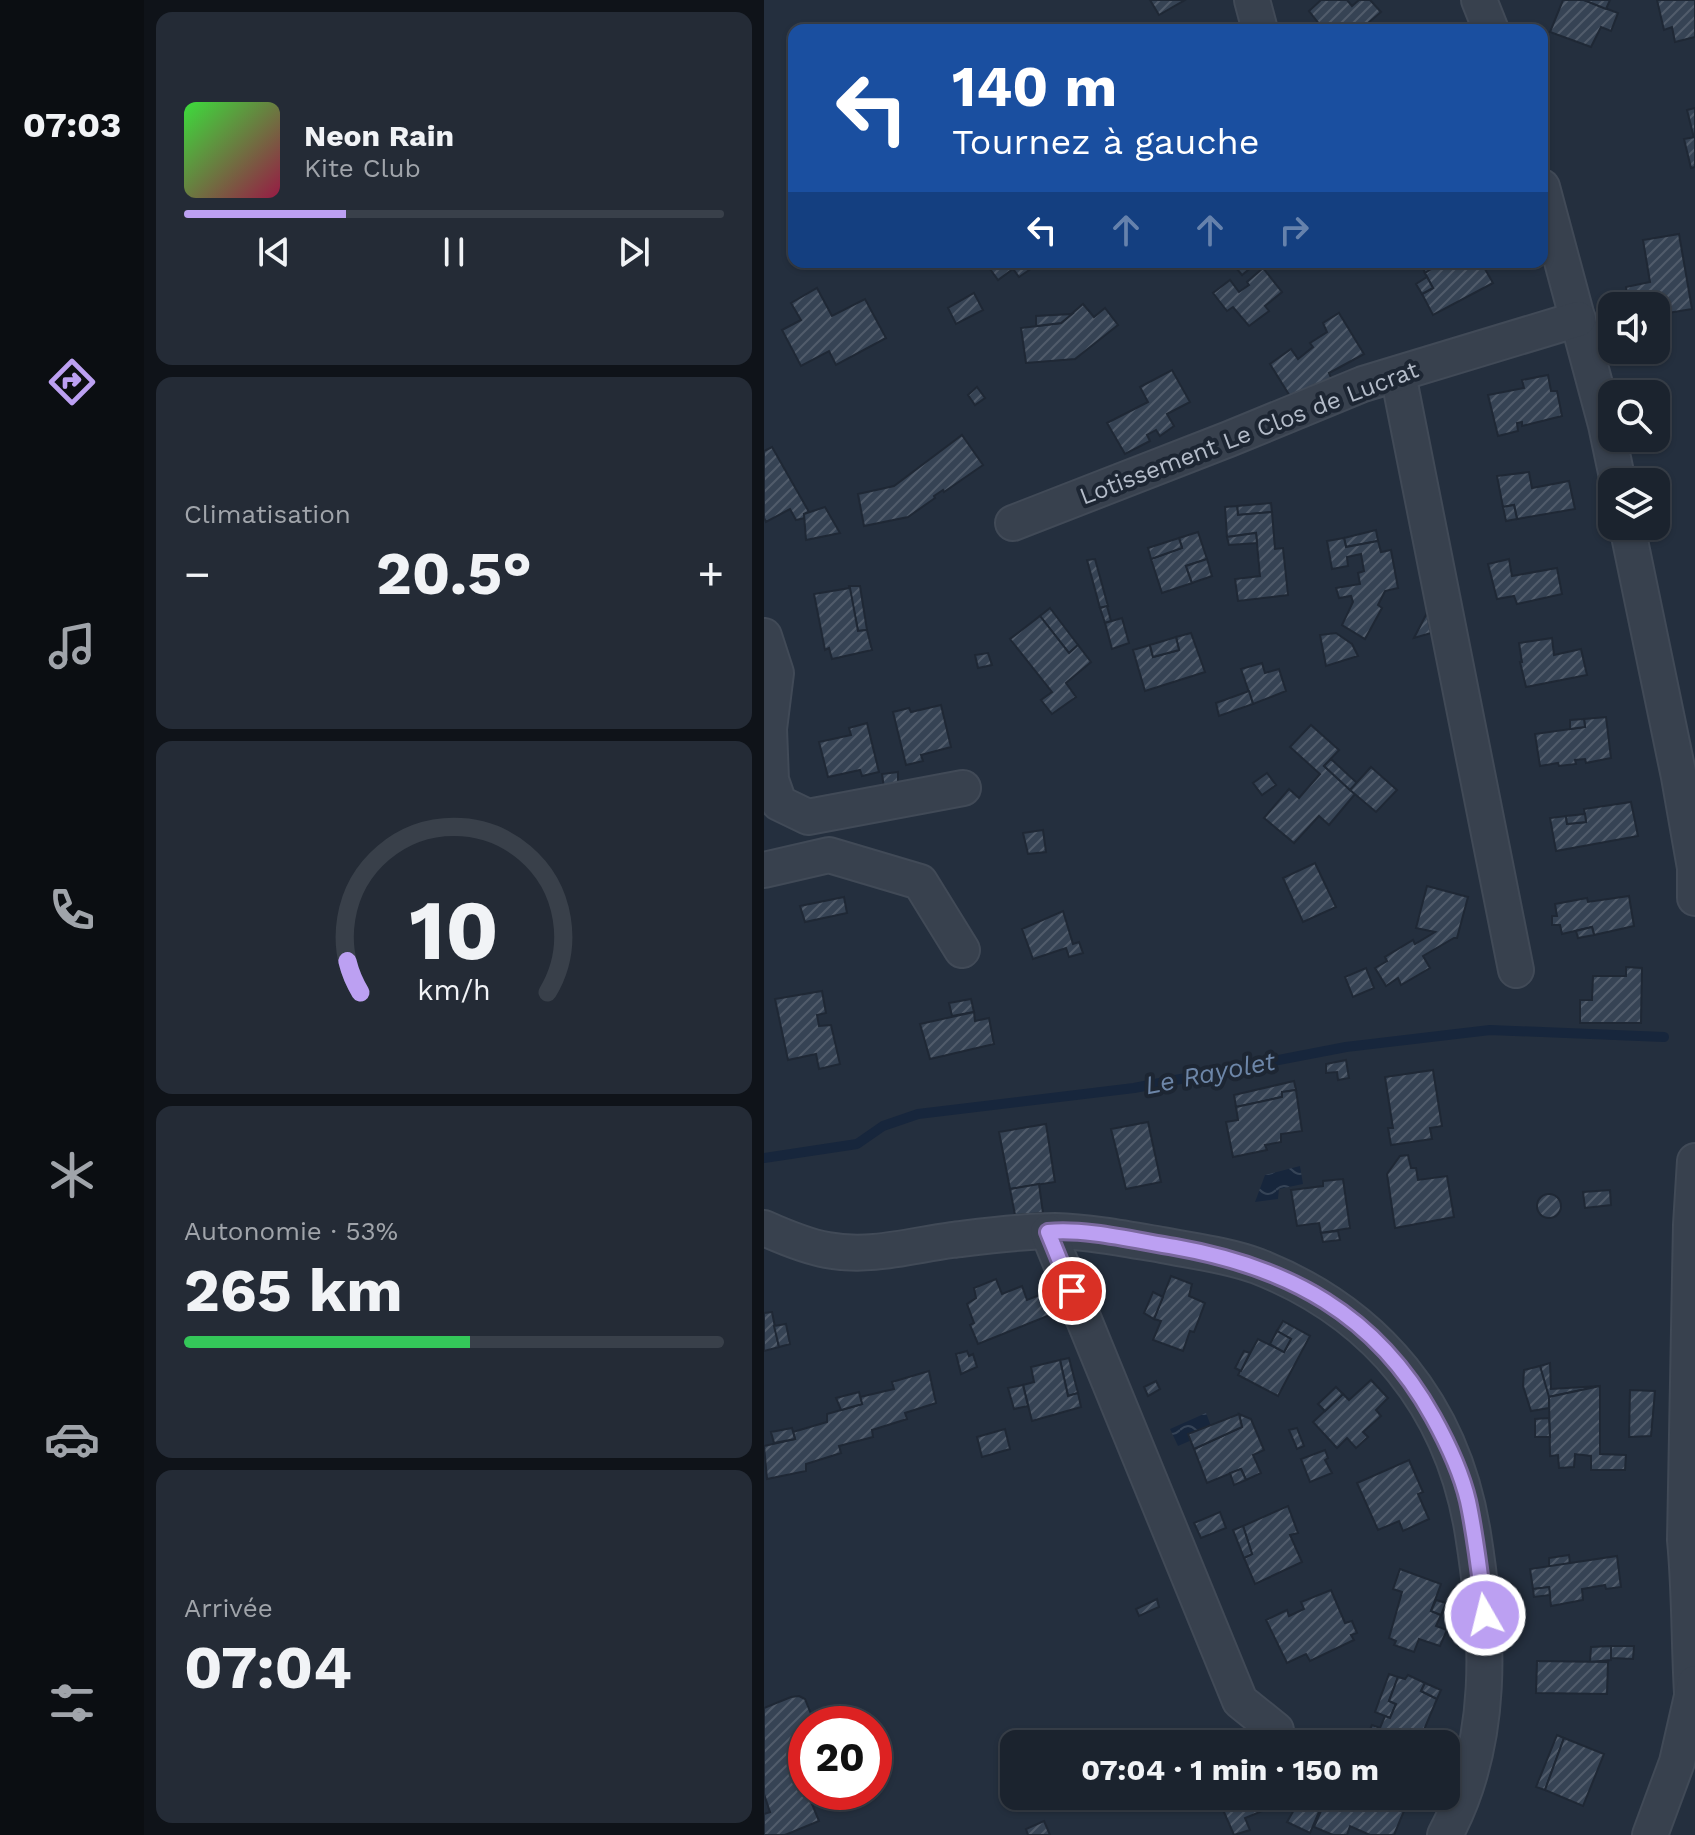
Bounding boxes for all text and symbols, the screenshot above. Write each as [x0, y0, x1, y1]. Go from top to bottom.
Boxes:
text: 140 m [952, 54, 1117, 120]
icon: left [820, 56, 924, 160]
text: 07:03 [23, 104, 121, 146]
text: Neon Rain [304, 118, 454, 153]
text: Tournez à gauche [952, 121, 1260, 163]
text: Kite Club [304, 153, 421, 183]
icon: left [1020, 208, 1064, 252]
icon: ahead [1104, 208, 1148, 252]
icon: ahead [1188, 208, 1232, 252]
icon: right [1272, 208, 1316, 252]
icon: previous [252, 230, 296, 274]
icon: pause [432, 230, 476, 274]
icon: next [612, 230, 656, 274]
map controls [1598, 292, 1670, 540]
button: sound [1598, 292, 1670, 364]
icon: directions [44, 354, 100, 410]
street label: Lotissement Le Clos de Lucrat [1076, 355, 1422, 511]
button: search [1598, 380, 1670, 452]
button: layers [1598, 468, 1670, 540]
text: Climatisation [184, 499, 351, 529]
text: 20.5° [376, 538, 532, 609]
text: − [184, 548, 211, 600]
text: + [697, 548, 724, 600]
icon: music [44, 618, 100, 674]
icon: phone [44, 882, 100, 938]
text: 10 [409, 882, 499, 979]
text: km/h [417, 974, 491, 1008]
water label: Le Rayolet [1142, 1046, 1278, 1100]
icon: climate [44, 1147, 100, 1203]
text: Autonomie · 53% [184, 1216, 398, 1246]
text: 265 km [184, 1255, 403, 1326]
pin [1038, 1257, 1106, 1325]
icon: arrive [1050, 1269, 1094, 1313]
icon: car [44, 1411, 100, 1467]
position arrow [1443, 1573, 1527, 1657]
text: Arrivée [184, 1593, 273, 1623]
text: 07:04 [184, 1632, 352, 1703]
icon: filters [44, 1675, 100, 1731]
speed limit sign: 20 [788, 1706, 892, 1810]
text: 07:04 · 1 min · 150 m [1081, 1752, 1379, 1787]

